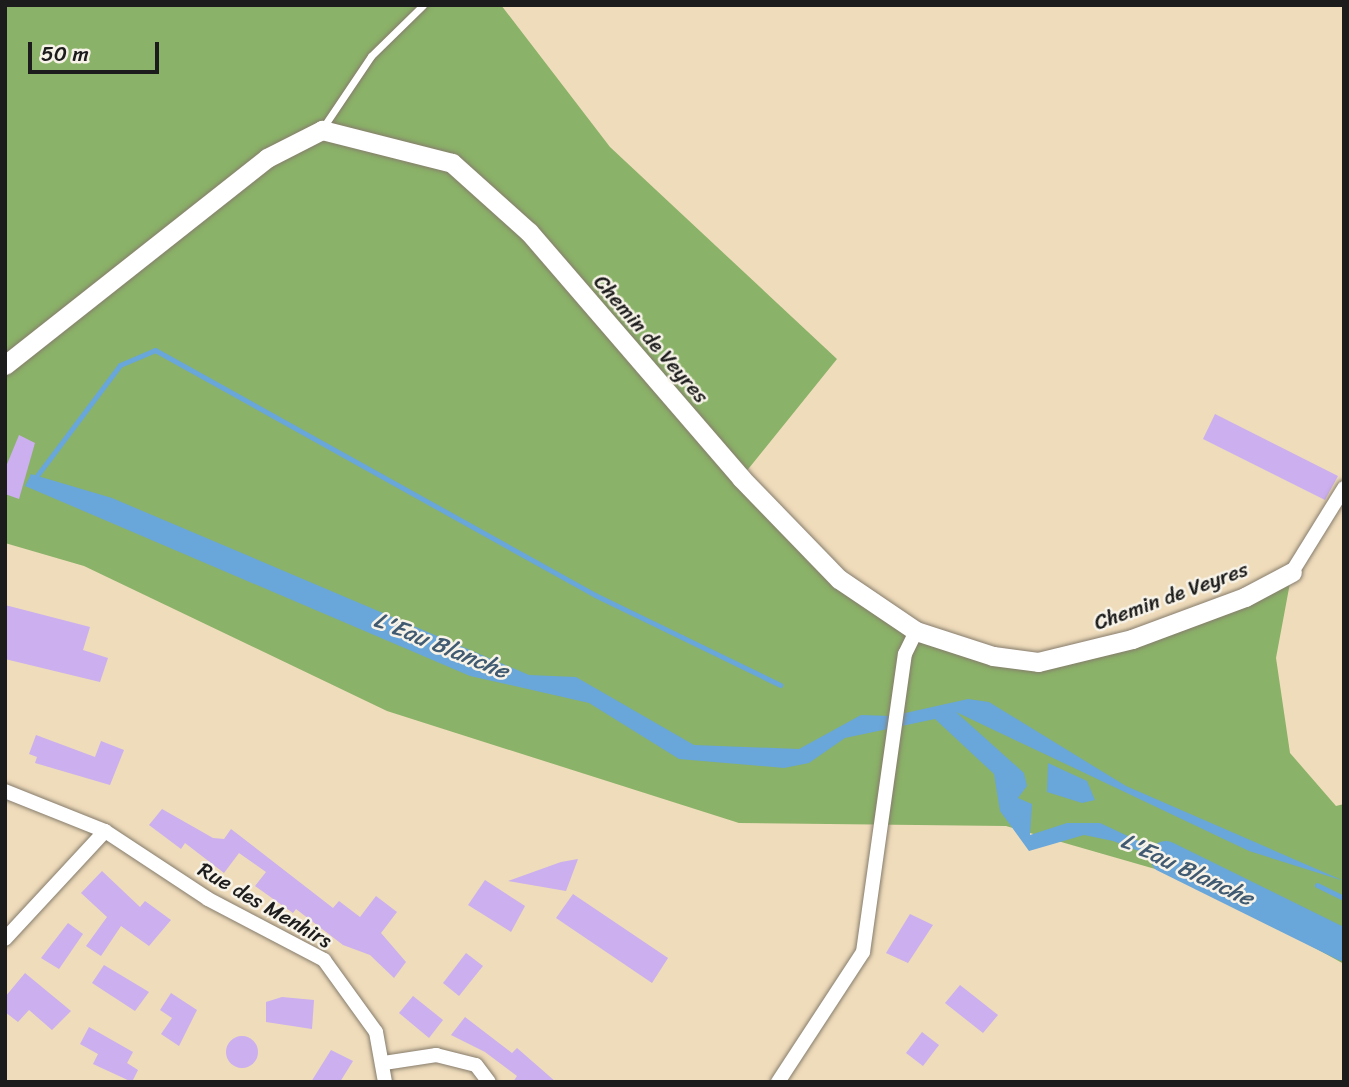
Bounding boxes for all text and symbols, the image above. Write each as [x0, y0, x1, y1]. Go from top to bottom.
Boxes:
scale bar [32, 28, 163, 72]
text: 50 m [41, 35, 89, 73]
street label: Chemin de Veyres [589, 270, 713, 408]
street label: Chemin de Veyres [1091, 557, 1251, 635]
water label: L'Eau Blanche [370, 607, 512, 685]
water label: L'Eau Blanche [1117, 827, 1257, 913]
street label: Rue des Menhirs [193, 856, 337, 954]

